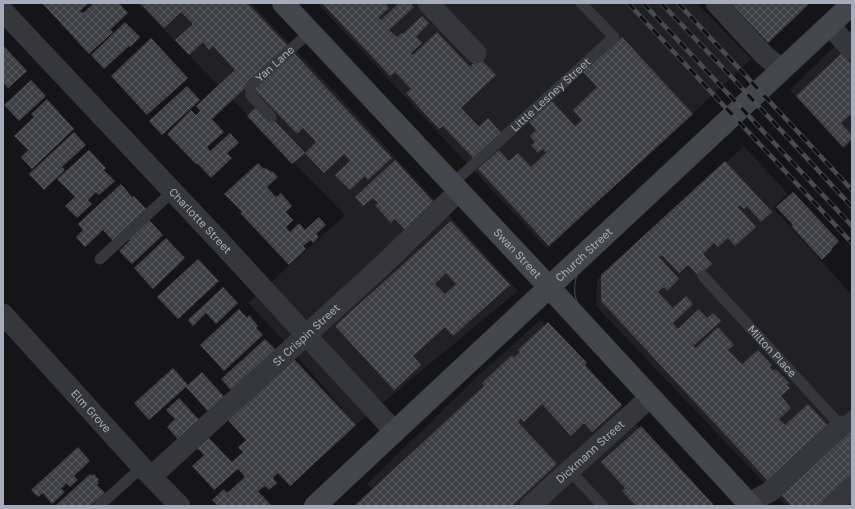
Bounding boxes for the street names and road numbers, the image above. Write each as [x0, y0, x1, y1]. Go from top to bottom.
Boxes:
street label: Yan Lane [252, 43, 296, 84]
street label: Little Lesney Street [508, 55, 593, 134]
street label: Charlotte Street [167, 185, 235, 256]
street label: Swan Street [491, 225, 544, 281]
street label: Church Street [552, 225, 615, 284]
street label: St Crispin Street [270, 301, 342, 369]
street label: Milton Place [745, 322, 799, 379]
street label: Elm Grove [69, 386, 114, 435]
street label: Dickmann Street [553, 417, 627, 486]

